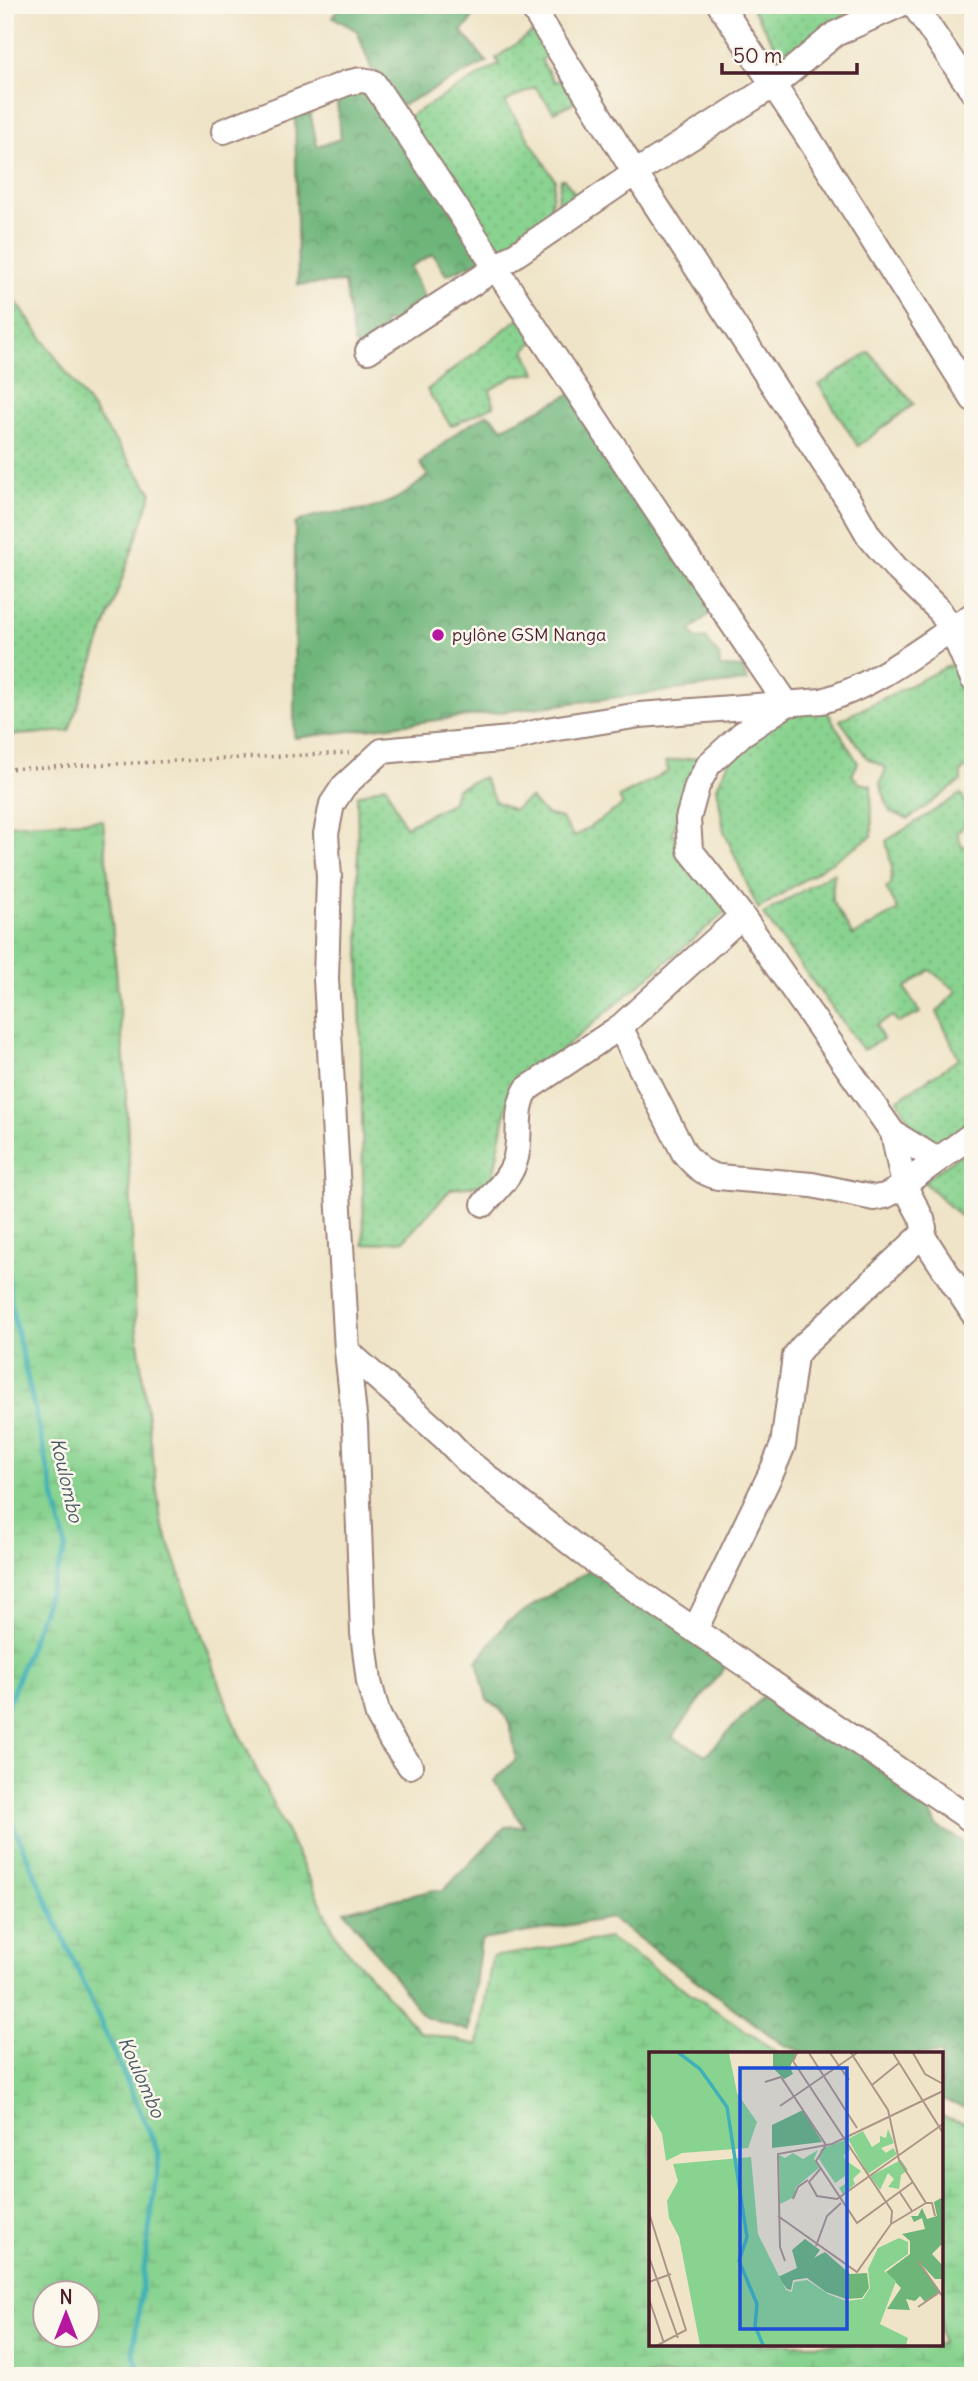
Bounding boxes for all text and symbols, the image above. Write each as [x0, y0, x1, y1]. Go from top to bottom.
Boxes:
scale bar [722, 32, 857, 76]
text: 50 m [733, 42, 782, 69]
place label: pylône GSM Nanga [452, 623, 606, 646]
marker: pylône GSM Nanga [430, 627, 446, 643]
water label: Koulombo [46, 1435, 89, 1526]
water label: Koulombo [114, 2033, 171, 2122]
inset map [649, 2052, 943, 2346]
north arrow [32, 2280, 102, 2350]
text: N [59, 2285, 73, 2309]

